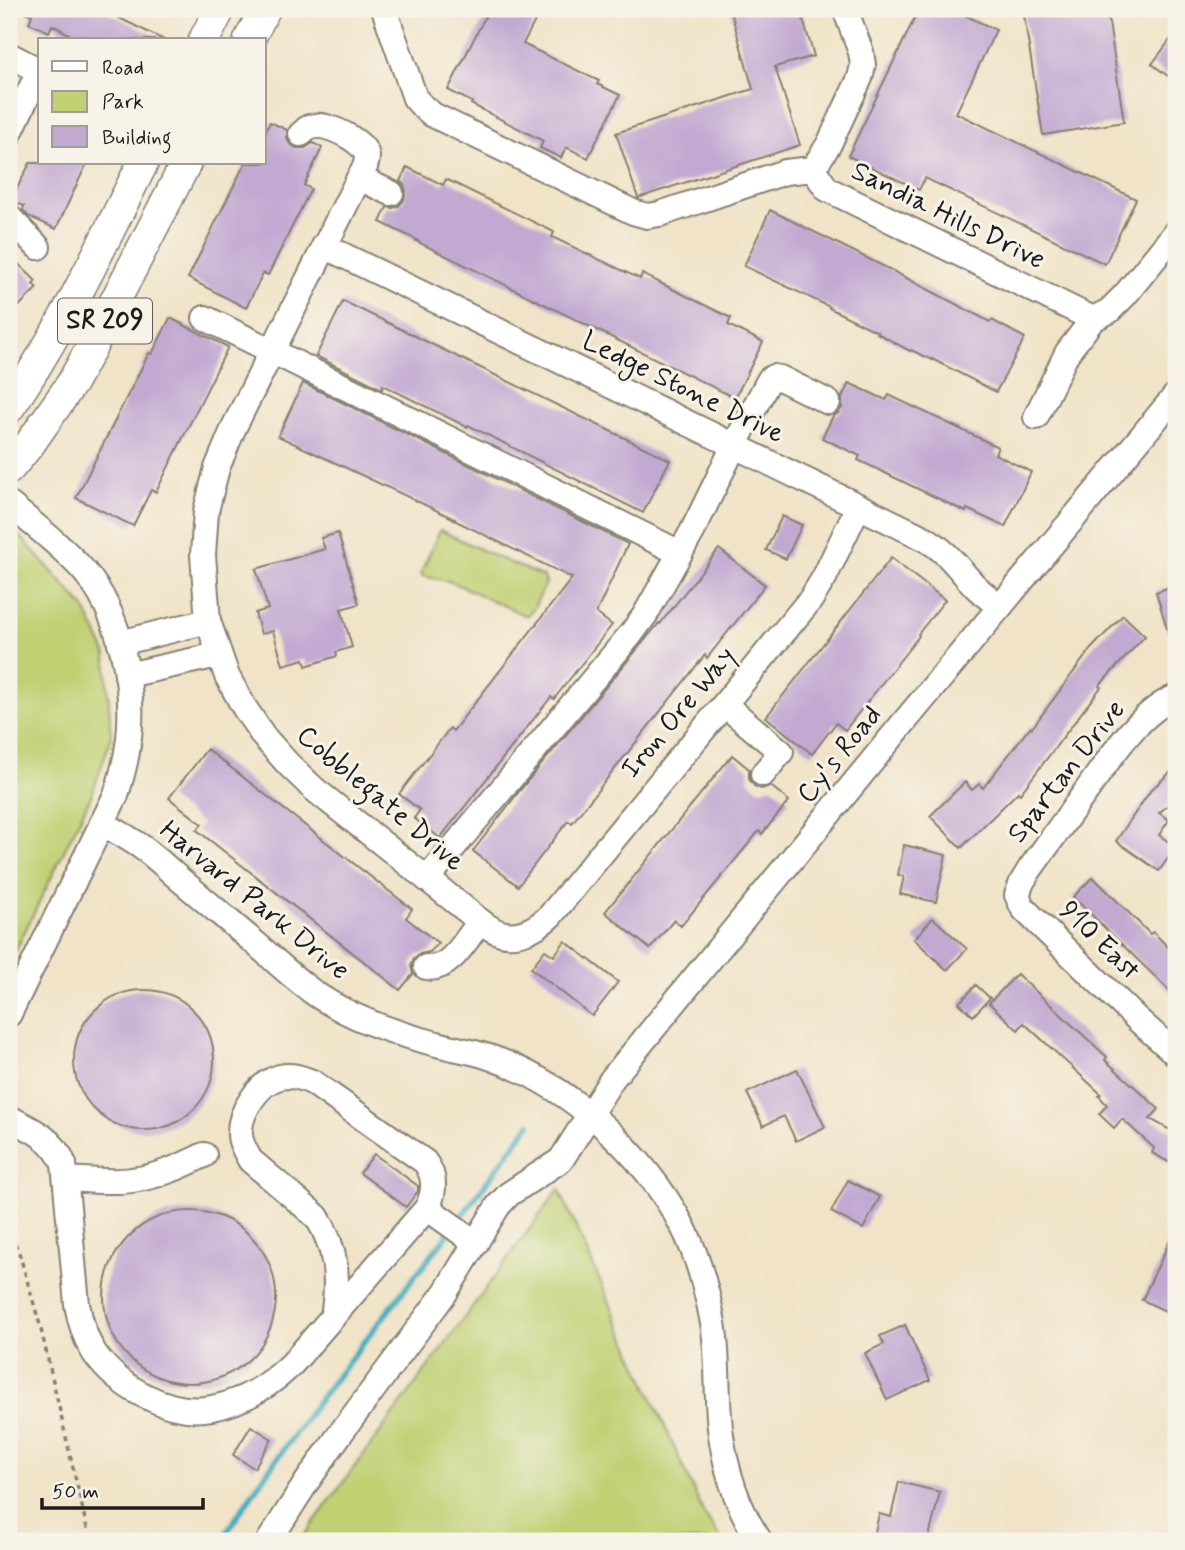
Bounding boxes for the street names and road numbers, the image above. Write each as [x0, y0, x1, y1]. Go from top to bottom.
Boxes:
street label: Sandia Hills Drive [845, 153, 1051, 279]
road number: SR 209 [58, 298, 152, 344]
street label: Ledge Stone Drive [575, 323, 790, 455]
street label: Iron Ore Way [613, 639, 745, 787]
street label: Spartan Drive [999, 693, 1135, 851]
street label: Cy's Road [789, 698, 891, 812]
street label: Cobblegate Drive [286, 718, 472, 883]
street label: Harvard Park Drive [151, 813, 357, 989]
street label: 910 East [1050, 893, 1148, 989]

